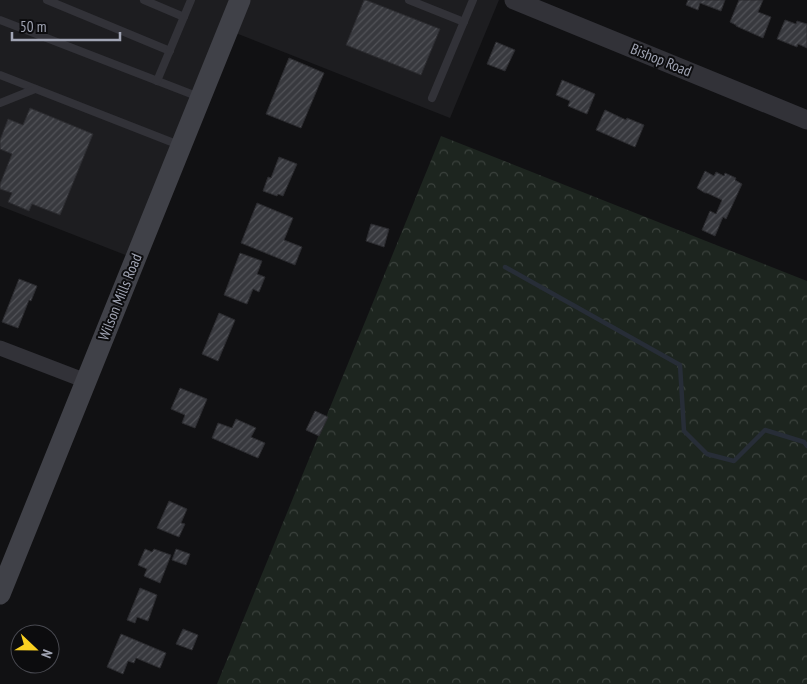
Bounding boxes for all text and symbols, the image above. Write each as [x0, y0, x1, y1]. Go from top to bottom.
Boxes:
scale bar [12, 10, 120, 42]
text: 50 m [20, 17, 46, 36]
street label: Bishop Road [628, 39, 694, 80]
street label: Wilson Mills Road [94, 251, 146, 343]
north arrow [10, 624, 60, 674]
text: N [37, 647, 57, 661]

